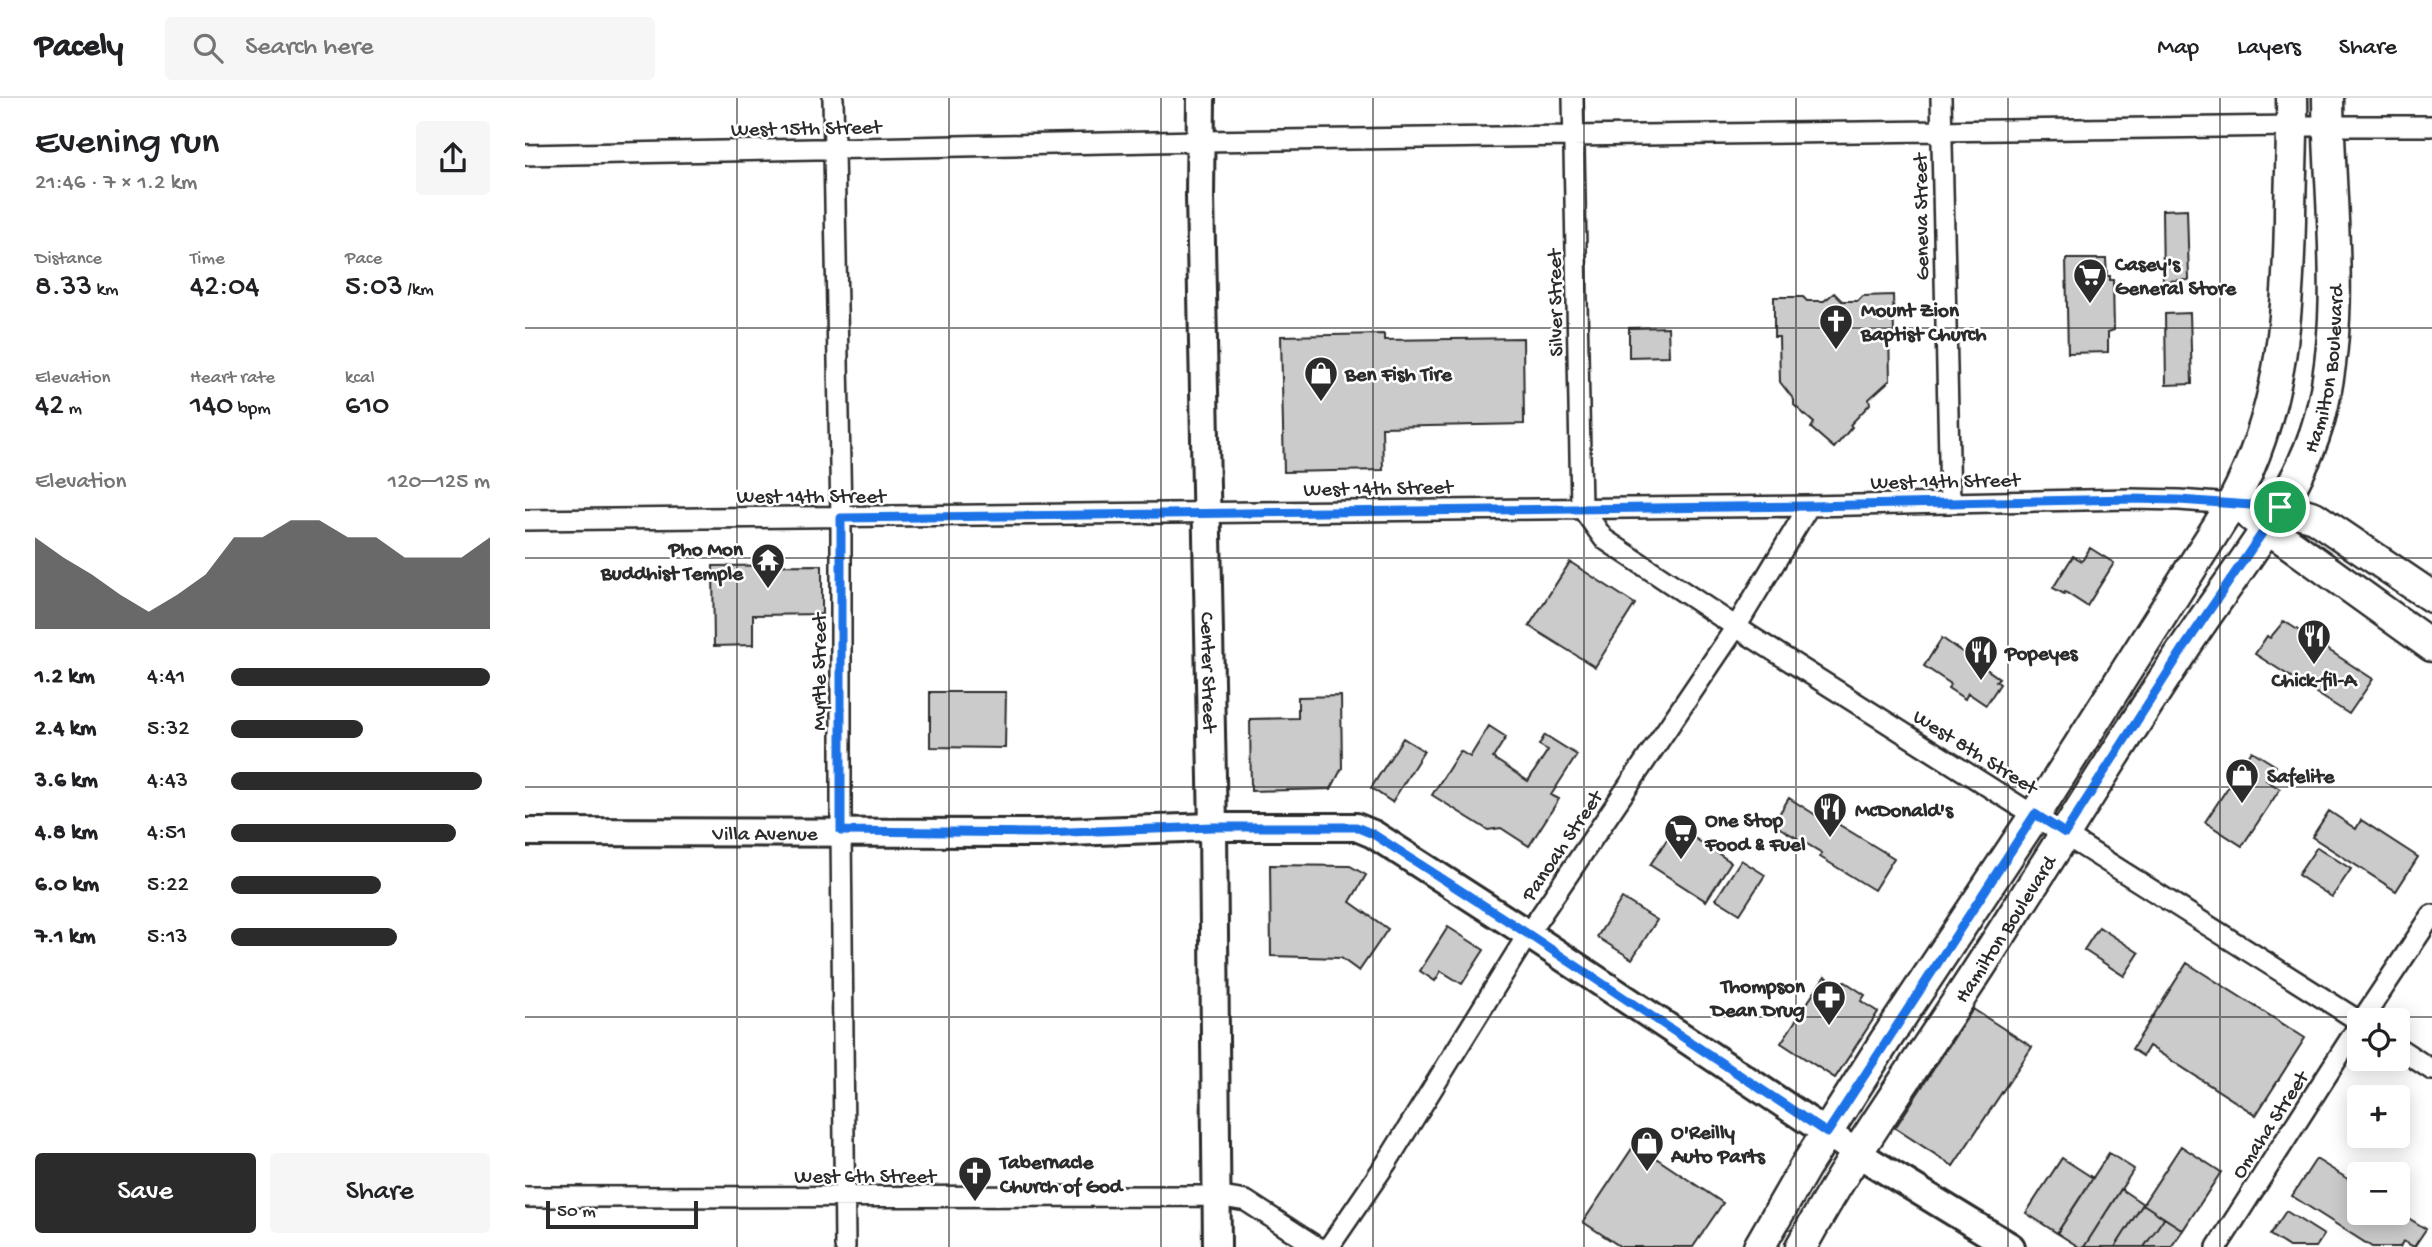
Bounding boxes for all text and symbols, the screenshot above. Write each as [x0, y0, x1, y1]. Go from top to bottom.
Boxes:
search box [165, 17, 655, 80]
text: Pacely [35, 29, 123, 67]
icon: search [189, 29, 227, 67]
text: Search here [245, 33, 373, 64]
text: Map [2157, 34, 2199, 63]
text: Layers [2237, 34, 2301, 63]
text: Share [2339, 34, 2397, 63]
street label: West 15th Street [731, 117, 884, 144]
button: share [416, 121, 490, 195]
text: Evening run [35, 122, 219, 166]
street label: Geneva Street [1910, 151, 1937, 281]
text: 21:46 · 7 × 1.2 km [35, 170, 197, 197]
street label: Silver Street [1544, 247, 1571, 357]
text: Distance [35, 248, 102, 271]
text: Time [190, 248, 225, 271]
text: Pace [345, 248, 382, 271]
place label: Casey's General Store [2114, 254, 2237, 303]
supermarket icon: Casey's General Store [2071, 256, 2109, 305]
text: 8.33 [35, 271, 92, 306]
text: 42:04 [190, 271, 260, 306]
text: 5:03 [345, 271, 403, 306]
text: km [92, 279, 118, 302]
text: /km [403, 279, 434, 302]
street label: Hamilton Boulevard [2300, 283, 2351, 457]
place label: Mount Zion Baptist Church [1860, 300, 1987, 349]
church icon: Mount Zion Baptist Church [1817, 302, 1855, 351]
shop icon: Ben Fish Tire [1302, 354, 1340, 403]
place label: Ben Fish Tire [1344, 364, 1453, 389]
text: Elevation [35, 367, 111, 390]
text: Heart rate [190, 367, 275, 390]
text: kcal [345, 367, 375, 390]
text: 42 [35, 390, 64, 425]
text: 140 [190, 390, 233, 425]
text: 610 [345, 390, 389, 425]
text: m [64, 398, 82, 421]
text: bpm [233, 398, 271, 421]
text: Elevation [35, 469, 126, 496]
text: 120–125 m [388, 469, 490, 496]
street label: West 14th Street [1870, 470, 2022, 497]
street label: West 14th Street [1303, 477, 1455, 504]
pin [2250, 477, 2310, 537]
street label: West 14th Street [736, 486, 888, 511]
icon: arrive [2261, 488, 2299, 526]
place label: Pho Mon Buddhist Temple [600, 539, 744, 588]
temple icon: Pho Mon Buddhist Temple [749, 541, 787, 590]
street label: Myrtle Street [809, 611, 834, 731]
street label: Center Street [1193, 612, 1220, 735]
restaurant icon: Chick-fil-A [2295, 617, 2333, 666]
restaurant icon: Popeyes [1962, 633, 2000, 682]
place label: Popeyes [2004, 643, 2079, 668]
text: 1.2 km [35, 664, 95, 691]
text: 4:41 [147, 664, 185, 691]
place label: Chick-fil-A [2271, 670, 2358, 695]
street label: West 8th Street [1907, 706, 2043, 804]
text: 2.4 km [35, 716, 96, 743]
text: 5:32 [147, 716, 190, 743]
shop icon: Safelite [2223, 756, 2261, 805]
place label: Safelite [2267, 766, 2335, 791]
text: 3.6 km [35, 768, 98, 795]
text: 4:43 [147, 768, 188, 795]
street label: Panoah Street [1517, 785, 1611, 908]
restaurant icon: McDonald's [1811, 790, 1849, 839]
place label: McDonald's [1855, 800, 1954, 825]
place label: One Stop Food & Fuel [1704, 810, 1806, 859]
supermarket icon: One Stop Food & Fuel [1662, 812, 1700, 861]
text: 4.8 km [35, 820, 98, 847]
text: 4:51 [147, 820, 187, 847]
street label: Villa Avenue [711, 823, 819, 849]
street label: Hamilton Boulevard [1951, 851, 2065, 1009]
text: 6.0 km [35, 872, 99, 899]
text: 5:22 [147, 872, 189, 899]
text: 7.1 km [35, 924, 96, 951]
text: 5:13 [147, 924, 188, 951]
place label: Thompson Dean Drug [1709, 976, 1806, 1025]
pharmacy icon: Thompson Dean Drug [1810, 978, 1848, 1027]
map controls [2347, 1008, 2410, 1225]
button: locate [2347, 1008, 2410, 1071]
street label: Omaha Street [2228, 1065, 2317, 1184]
button: + [2347, 1085, 2410, 1148]
place label: O'Reilly Auto Parts [1670, 1122, 1766, 1171]
shop icon: O'Reilly Auto Parts [1628, 1124, 1666, 1173]
place label: Tabernacle Church of God [998, 1152, 1125, 1201]
button: Save [35, 1153, 256, 1233]
button: Share [270, 1153, 490, 1233]
church icon: Tabernacle Church of God [956, 1154, 994, 1203]
button: − [2347, 1162, 2410, 1225]
street label: West 6th Street [794, 1166, 938, 1191]
scale bar [546, 1198, 698, 1230]
text: 50 m [557, 1201, 596, 1224]

